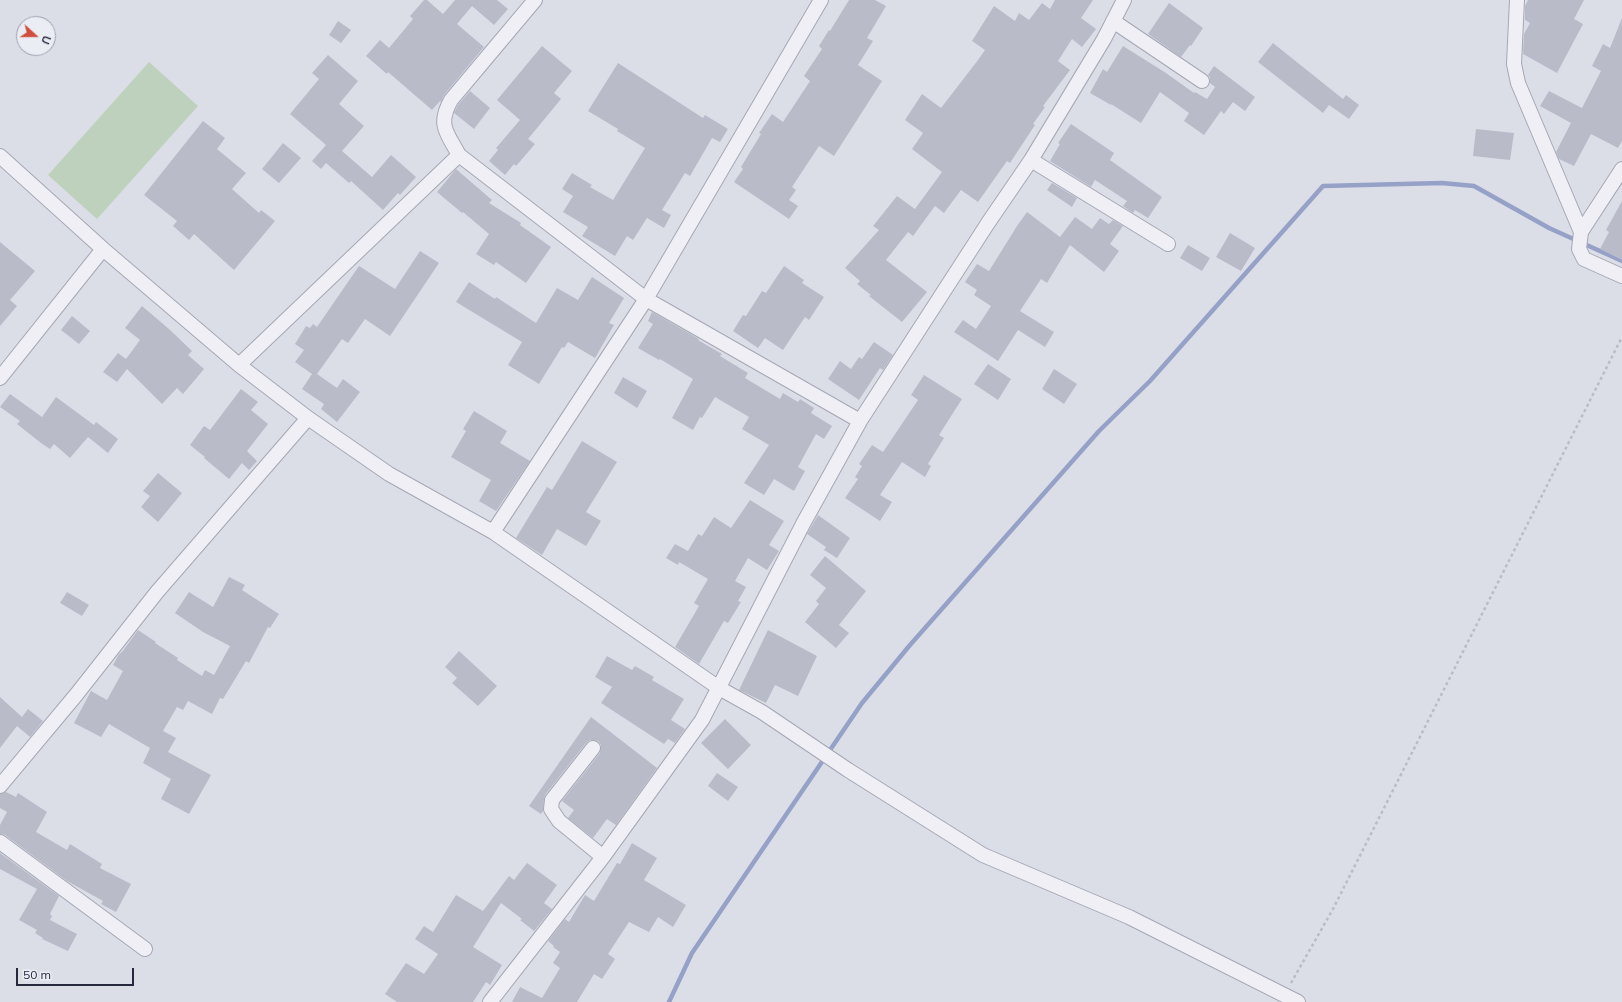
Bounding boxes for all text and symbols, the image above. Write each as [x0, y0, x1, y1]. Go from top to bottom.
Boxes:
north arrow [16, 16, 56, 56]
text: U [38, 34, 54, 46]
scale bar [18, 960, 136, 986]
text: 50 m [23, 967, 51, 982]

